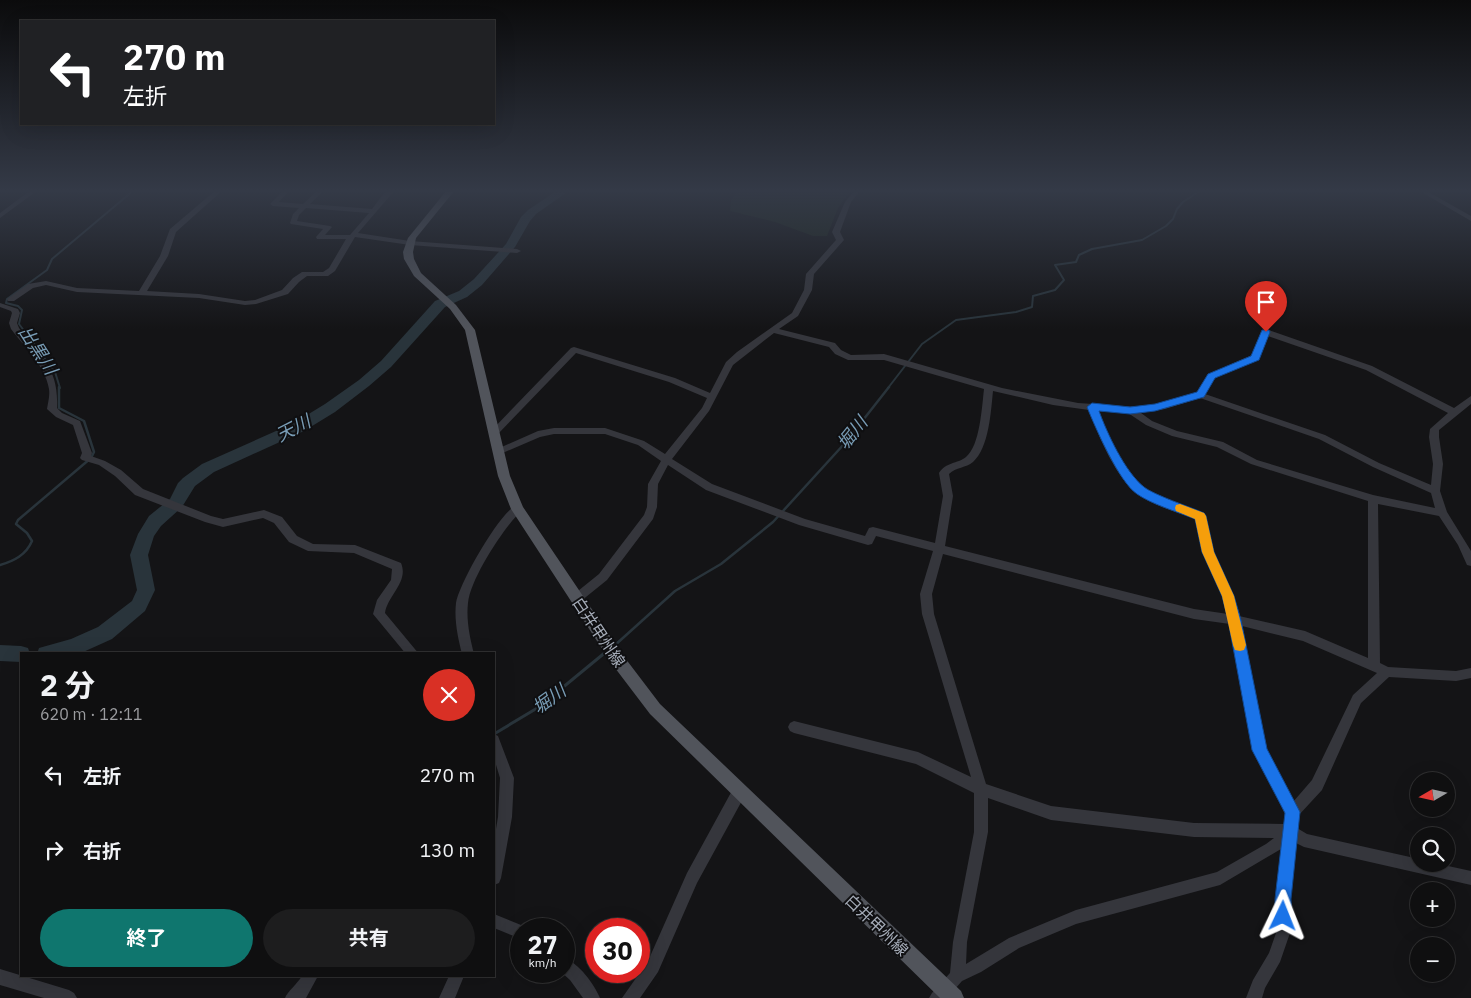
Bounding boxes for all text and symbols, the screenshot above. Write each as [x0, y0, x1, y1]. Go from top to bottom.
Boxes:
text: 270 m [123, 34, 226, 80]
icon: left [40, 40, 105, 105]
text: 左折 [123, 81, 167, 110]
pin [1245, 281, 1287, 332]
icon: arrive [1252, 288, 1280, 316]
water label: 出黒川 [14, 321, 63, 381]
water label: 天川 [272, 409, 316, 446]
water label: 堀川 [832, 410, 874, 454]
street label: 白井甲州線 [568, 593, 630, 671]
text: 2 分 [40, 665, 95, 704]
button: close [423, 669, 475, 721]
water label: 堀川 [528, 678, 572, 719]
text: 620 m · 12:11 [40, 704, 142, 724]
icon: left [40, 761, 68, 789]
text: 270 m [420, 763, 475, 787]
text: 左折 [83, 764, 121, 788]
north arrow [1410, 772, 1455, 818]
map controls [1410, 772, 1455, 982]
button: search [1410, 827, 1455, 872]
icon: right [40, 836, 68, 864]
text: 130 m [420, 838, 475, 862]
text: 右折 [83, 839, 121, 863]
button: + [1410, 882, 1455, 927]
position arrow [1256, 889, 1308, 941]
street label: 白井甲州線 [841, 890, 913, 960]
button: 終了 [40, 909, 253, 967]
button: 共有 [263, 909, 475, 967]
speed limit sign: 30 [585, 918, 650, 983]
text: 27 [527, 928, 558, 961]
button: − [1410, 937, 1455, 982]
text: km/h [528, 955, 557, 970]

